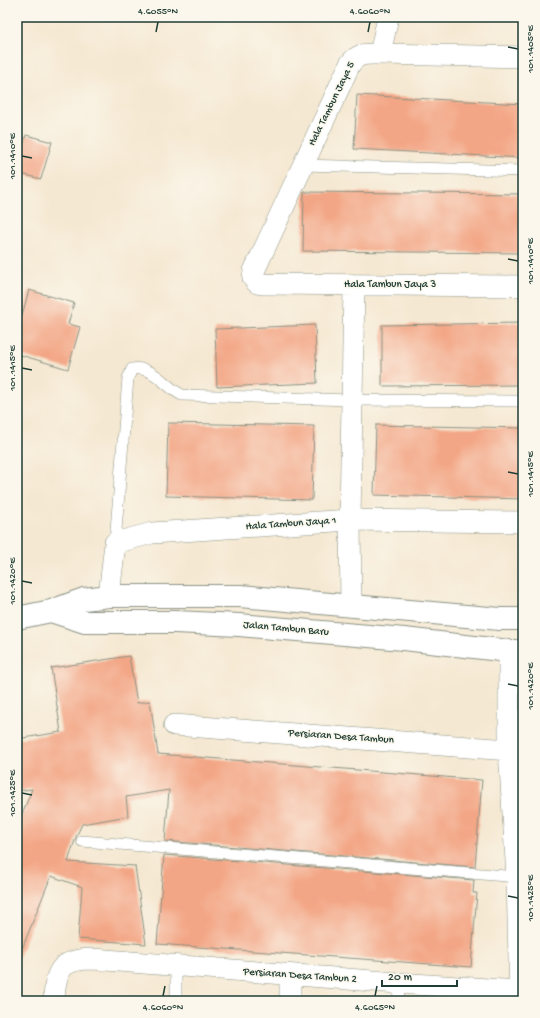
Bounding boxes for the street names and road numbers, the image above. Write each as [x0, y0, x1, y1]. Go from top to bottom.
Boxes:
street label: Hala Tambun Jaya 5 [306, 60, 358, 148]
street label: Hala Tambun Jaya 3 [344, 279, 436, 291]
street label: Hala Tambun Jaya 1 [245, 515, 337, 533]
street label: Jalan Tambun Baru [243, 619, 329, 639]
street label: Persiaran Desa Tambun [287, 727, 395, 747]
street label: Persiaran Desa Tambun 2 [242, 966, 358, 986]

